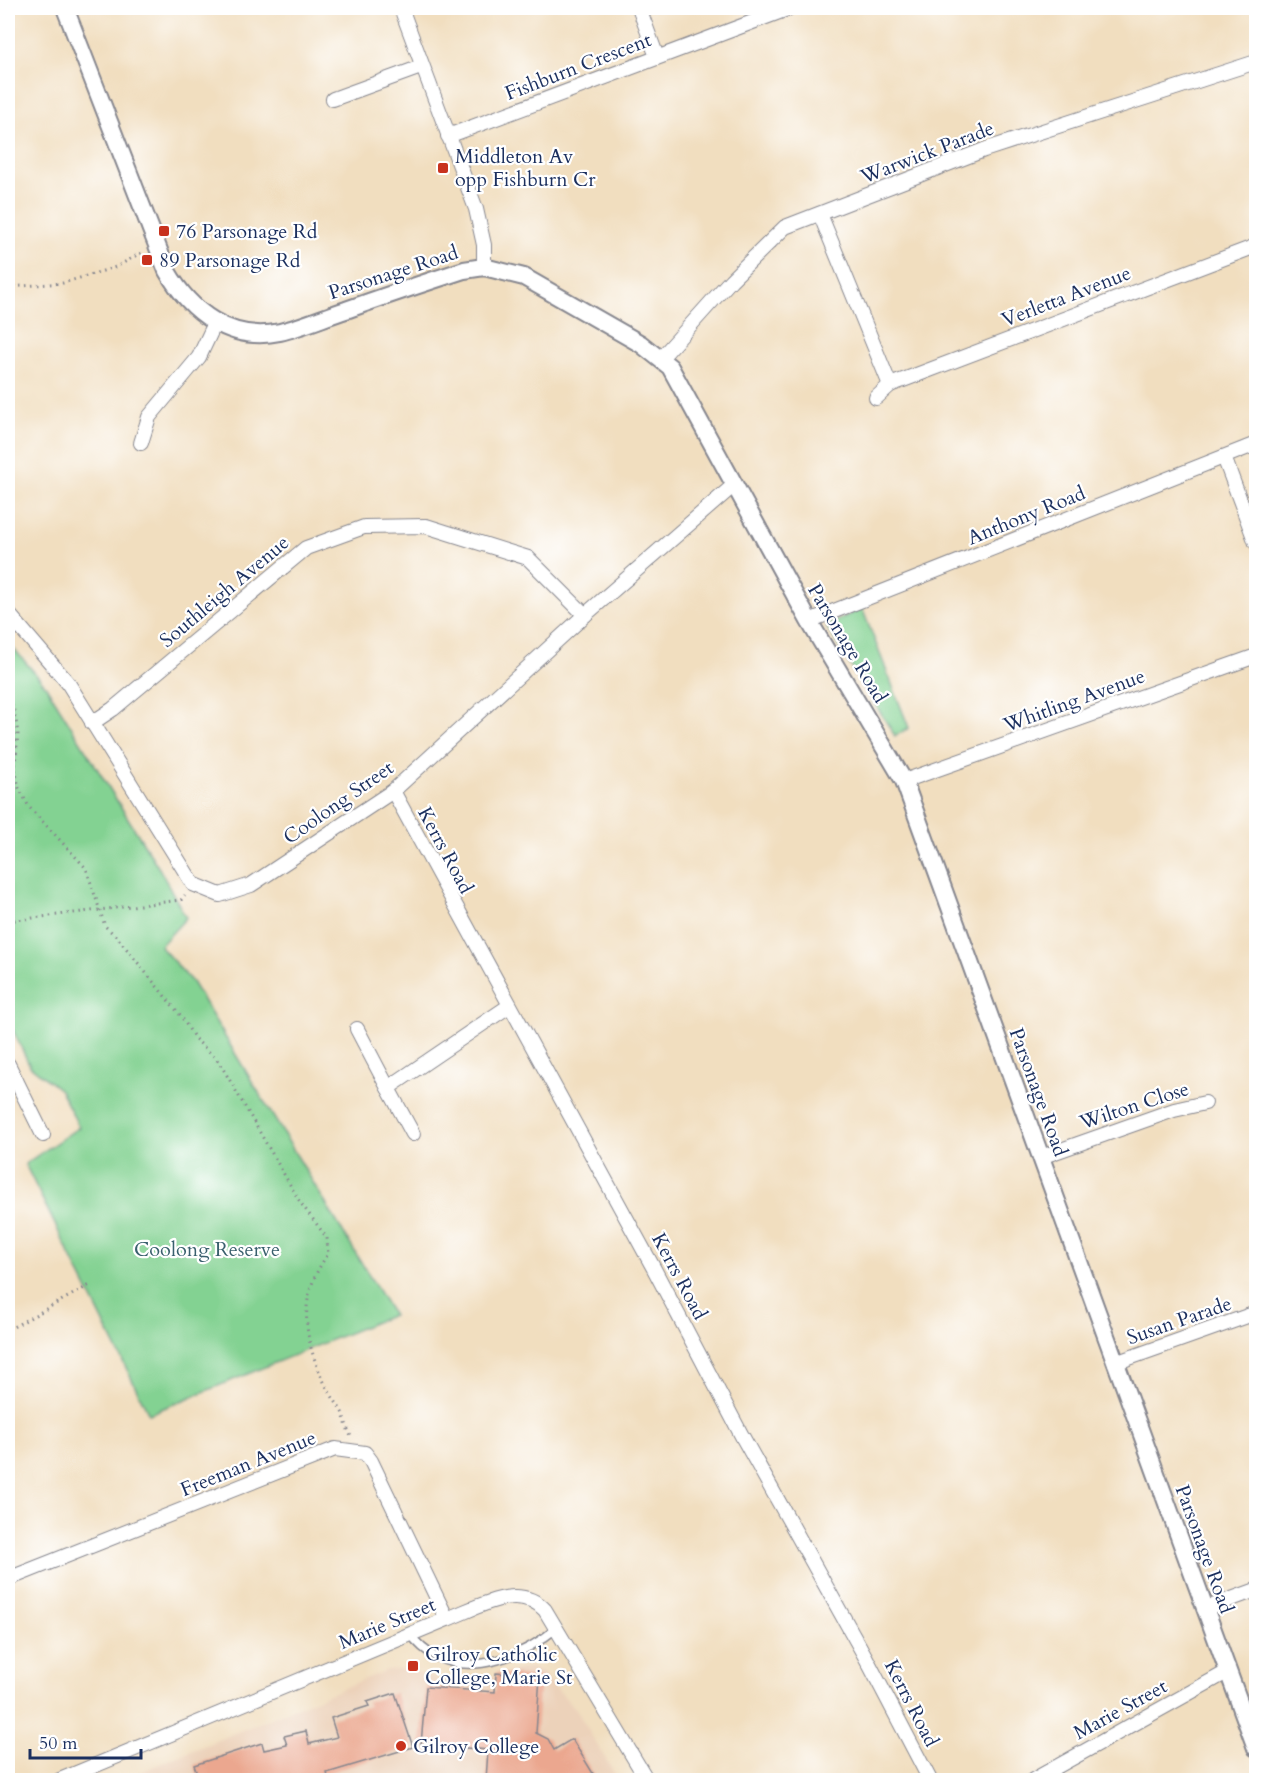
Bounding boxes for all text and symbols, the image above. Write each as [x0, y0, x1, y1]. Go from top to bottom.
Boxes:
street label: Fishburn Crescent [501, 26, 656, 107]
street label: Warwick Parade [856, 115, 998, 191]
place label: Middleton Av opp Fishburn Cr [455, 143, 596, 193]
marker: Middleton Av opp Fishburn Cr [436, 161, 450, 175]
place label: 76 Parsonage Rd [176, 218, 318, 245]
marker: 76 Parsonage Rd [157, 224, 171, 238]
street label: Parsonage Road [325, 239, 462, 306]
place label: 89 Parsonage Rd [159, 247, 301, 274]
marker: 89 Parsonage Rd [140, 253, 154, 267]
street label: Verletta Avenue [998, 259, 1135, 334]
street label: Anthony Road [963, 479, 1090, 551]
street label: Southleigh Avenue [154, 529, 295, 654]
street label: Parsonage Road [801, 578, 894, 708]
street label: Whitling Avenue [999, 662, 1149, 739]
street label: Coolong Street [278, 754, 399, 850]
street label: Kerrs Road [411, 802, 480, 899]
street label: Parsonage Road [1003, 1024, 1074, 1160]
street label: Wilton Close [1075, 1075, 1192, 1136]
street label: Kerrs Road [645, 1228, 714, 1325]
park label: Coolong Reserve [134, 1236, 280, 1263]
street label: Susan Parade [1123, 1290, 1235, 1351]
street label: Freeman Avenue [176, 1424, 320, 1503]
street label: Parsonage Road [1169, 1481, 1240, 1617]
street label: Marie Street [335, 1591, 440, 1656]
place label: Gilroy Catholic College, Marie St [425, 1641, 573, 1691]
street label: Kerrs Road [878, 1655, 945, 1752]
marker: Gilroy Catholic College, Marie St [406, 1659, 420, 1673]
street label: Marie Street [1069, 1672, 1172, 1746]
scale bar [30, 1722, 141, 1760]
text: 50 m [39, 1731, 78, 1756]
place label: Gilroy College [413, 1733, 539, 1760]
marker: Gilroy College [394, 1739, 408, 1753]

